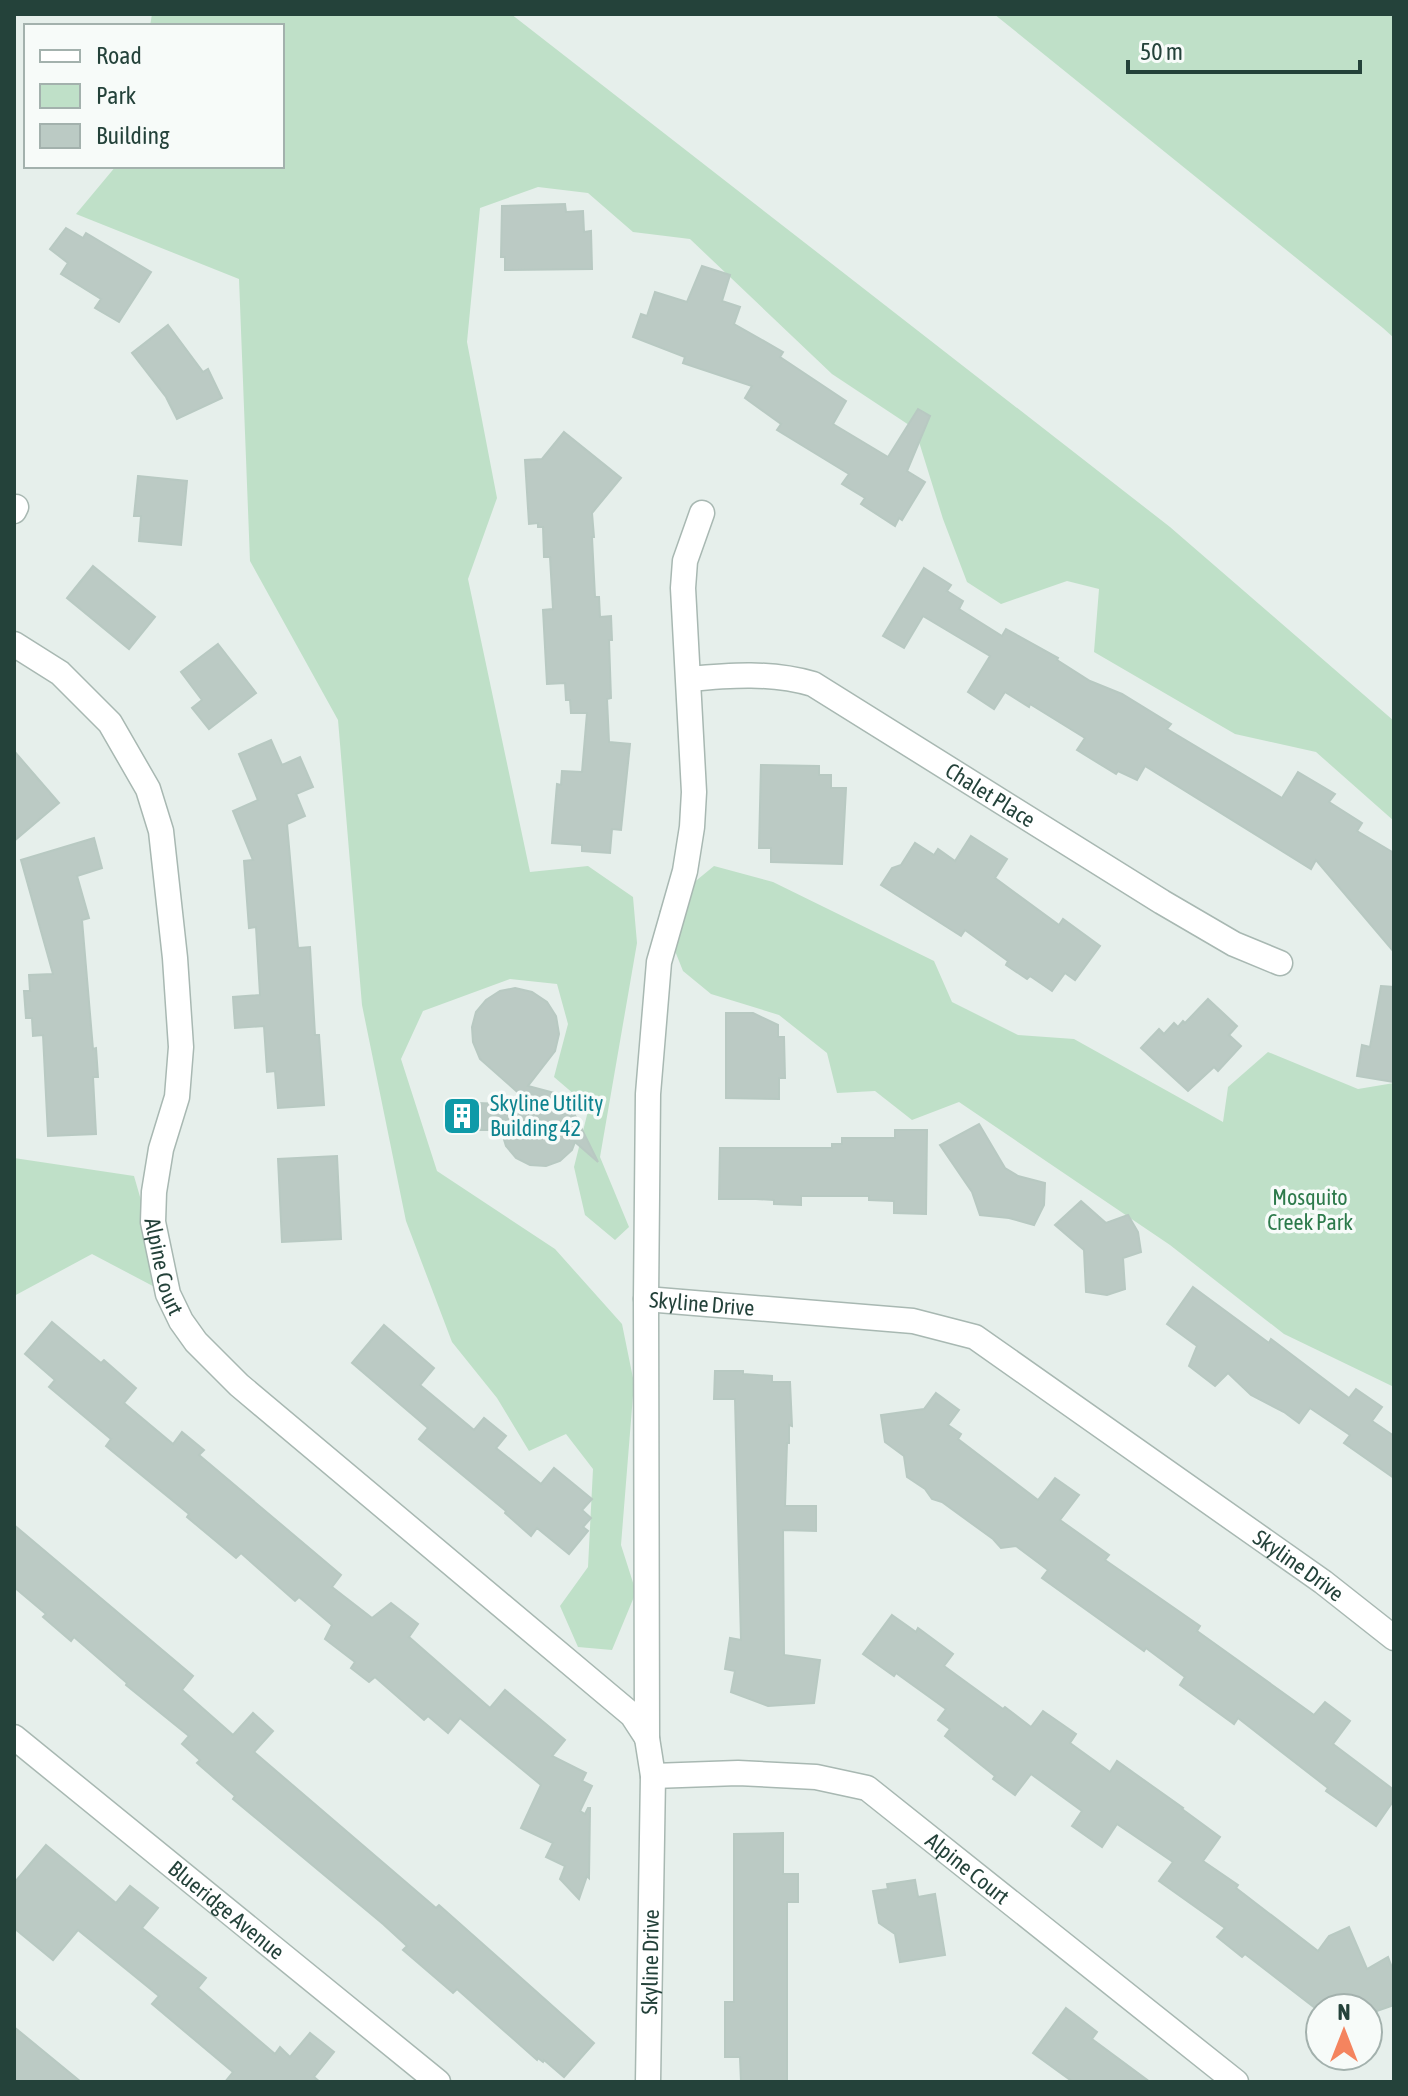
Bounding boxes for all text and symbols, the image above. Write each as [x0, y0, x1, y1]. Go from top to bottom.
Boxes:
legend [24, 24, 284, 168]
scale bar [1128, 24, 1360, 74]
text: 50 m [1140, 38, 1183, 65]
text: Road [96, 42, 142, 69]
text: Park [96, 82, 137, 109]
text: Building [96, 122, 170, 149]
street label: Chalet Place [941, 757, 1040, 833]
place label: Skyline Utility Building 42 [490, 1090, 603, 1141]
building icon: Skyline Utility Building 42 [441, 1095, 483, 1137]
park label: Mosquito Creek Park [1267, 1184, 1353, 1235]
street label: Alpine Court [139, 1215, 189, 1319]
street label: Skyline Drive [648, 1286, 755, 1321]
street label: Skyline Drive [1248, 1524, 1349, 1607]
street label: Alpine Court [921, 1827, 1015, 1909]
street label: Blueridge Avenue [163, 1855, 290, 1965]
street label: Skyline Drive [636, 1909, 664, 2015]
north arrow [1304, 1992, 1384, 2072]
text: N [1338, 1999, 1350, 2025]

